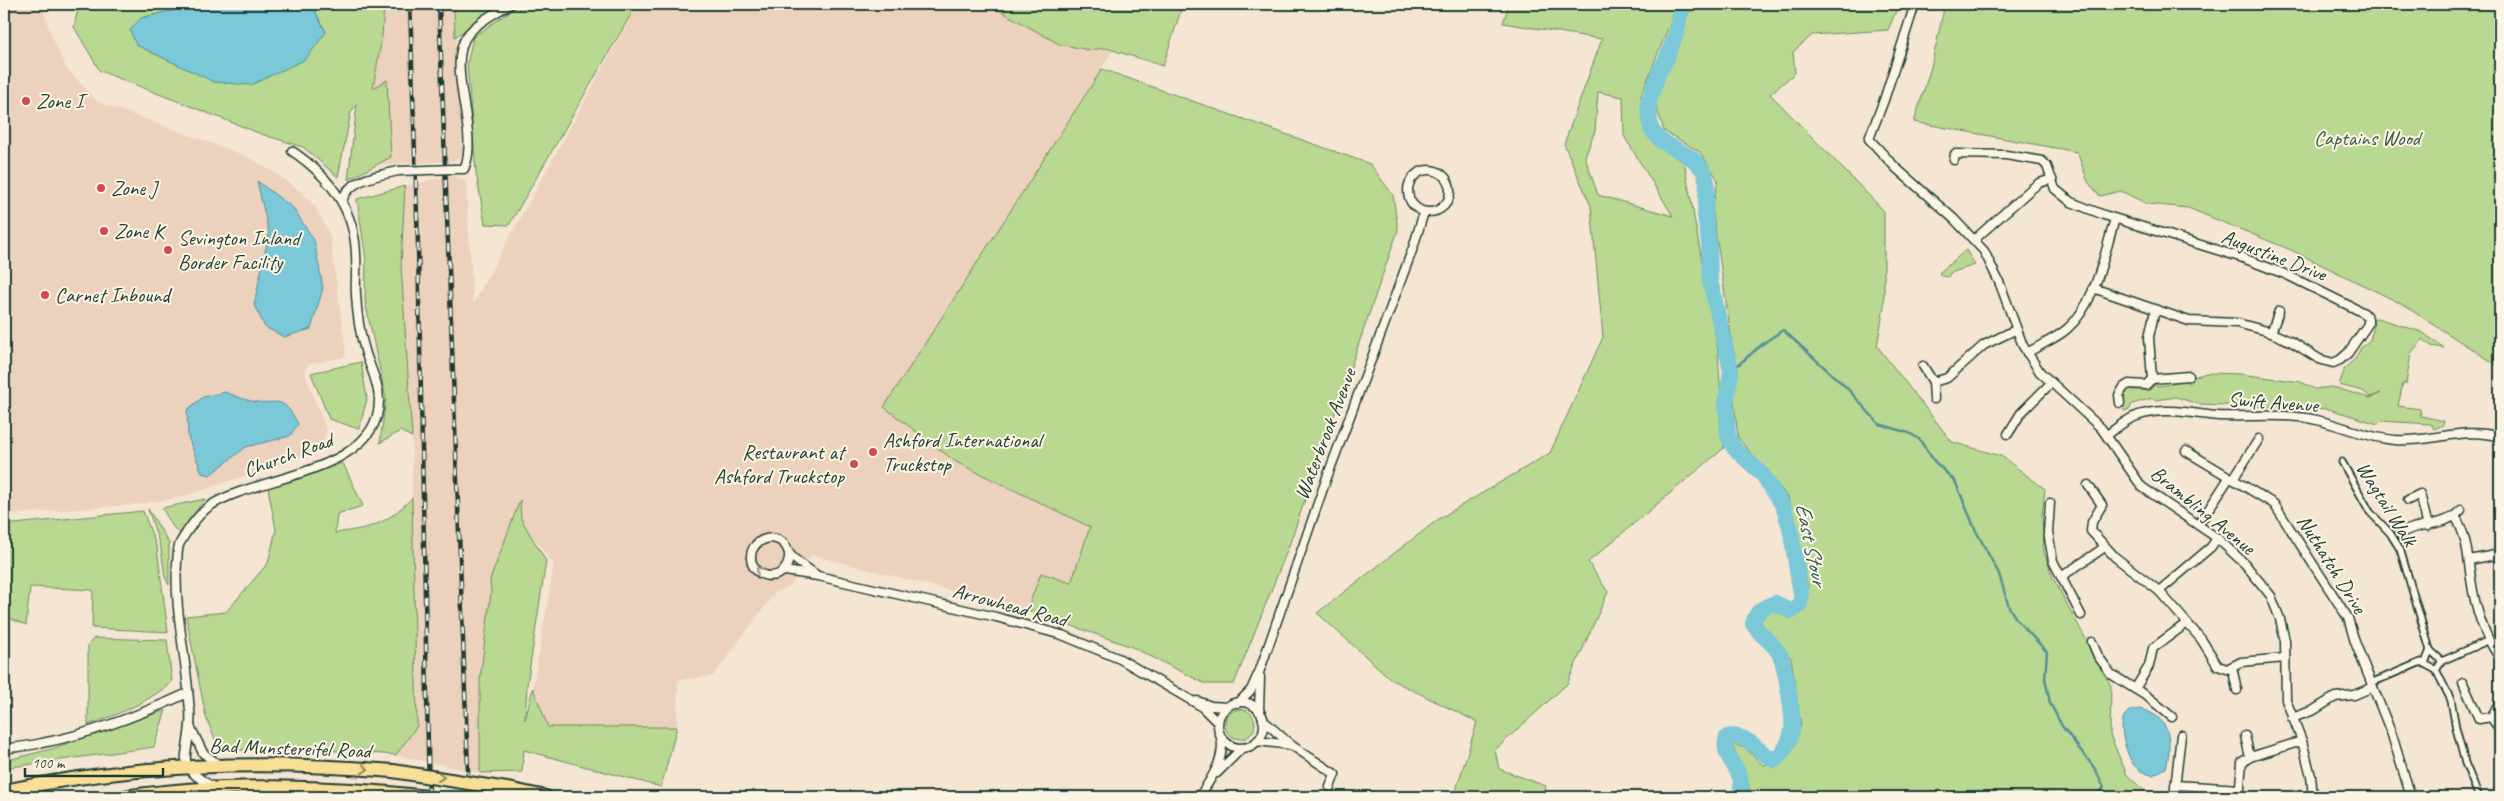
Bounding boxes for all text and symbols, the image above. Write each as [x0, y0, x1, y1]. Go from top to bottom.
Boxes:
place label: Zone I [36, 88, 88, 114]
marker: Zone I [20, 95, 32, 107]
park label: Captains Wood [2314, 125, 2424, 151]
place label: Zone J [111, 175, 160, 201]
marker: Zone J [95, 182, 107, 194]
place label: Zone K [114, 218, 167, 244]
street label: Augustine Drive [2218, 223, 2331, 287]
marker: Zone K [98, 225, 110, 237]
place label: Sevington Inland Border Facility [178, 225, 302, 275]
marker: Sevington Inland Border Facility [162, 244, 174, 256]
place label: Carnet Inbound [55, 282, 173, 308]
marker: Carnet Inbound [39, 289, 51, 301]
street label: Waterbrook Avenue [1288, 363, 1363, 503]
street label: Swift Avenue [2227, 386, 2321, 418]
street label: Church Road [240, 426, 340, 483]
place label: Ashford International Truckstop [883, 427, 1045, 477]
place label: Restaurant at Ashford Truckstop [714, 439, 847, 489]
marker: Ashford International Truckstop [867, 446, 879, 458]
street label: Wagtail Walk [2351, 457, 2424, 552]
marker: Restaurant at Ashford Truckstop [848, 458, 860, 470]
street label: Brambling Avenue [2145, 460, 2262, 561]
water label: East Stour [1789, 500, 1834, 592]
street label: Nuthatch Drive [2291, 510, 2373, 619]
one-way arrow [756, 567, 765, 576]
street label: Arrowhead Road [950, 577, 1073, 633]
street label: Bad Munstereifel Road [209, 732, 375, 764]
scale bar [25, 746, 162, 778]
text: 100 m [32, 754, 66, 773]
one-way arrow [362, 763, 370, 774]
one-way arrow [437, 772, 445, 782]

